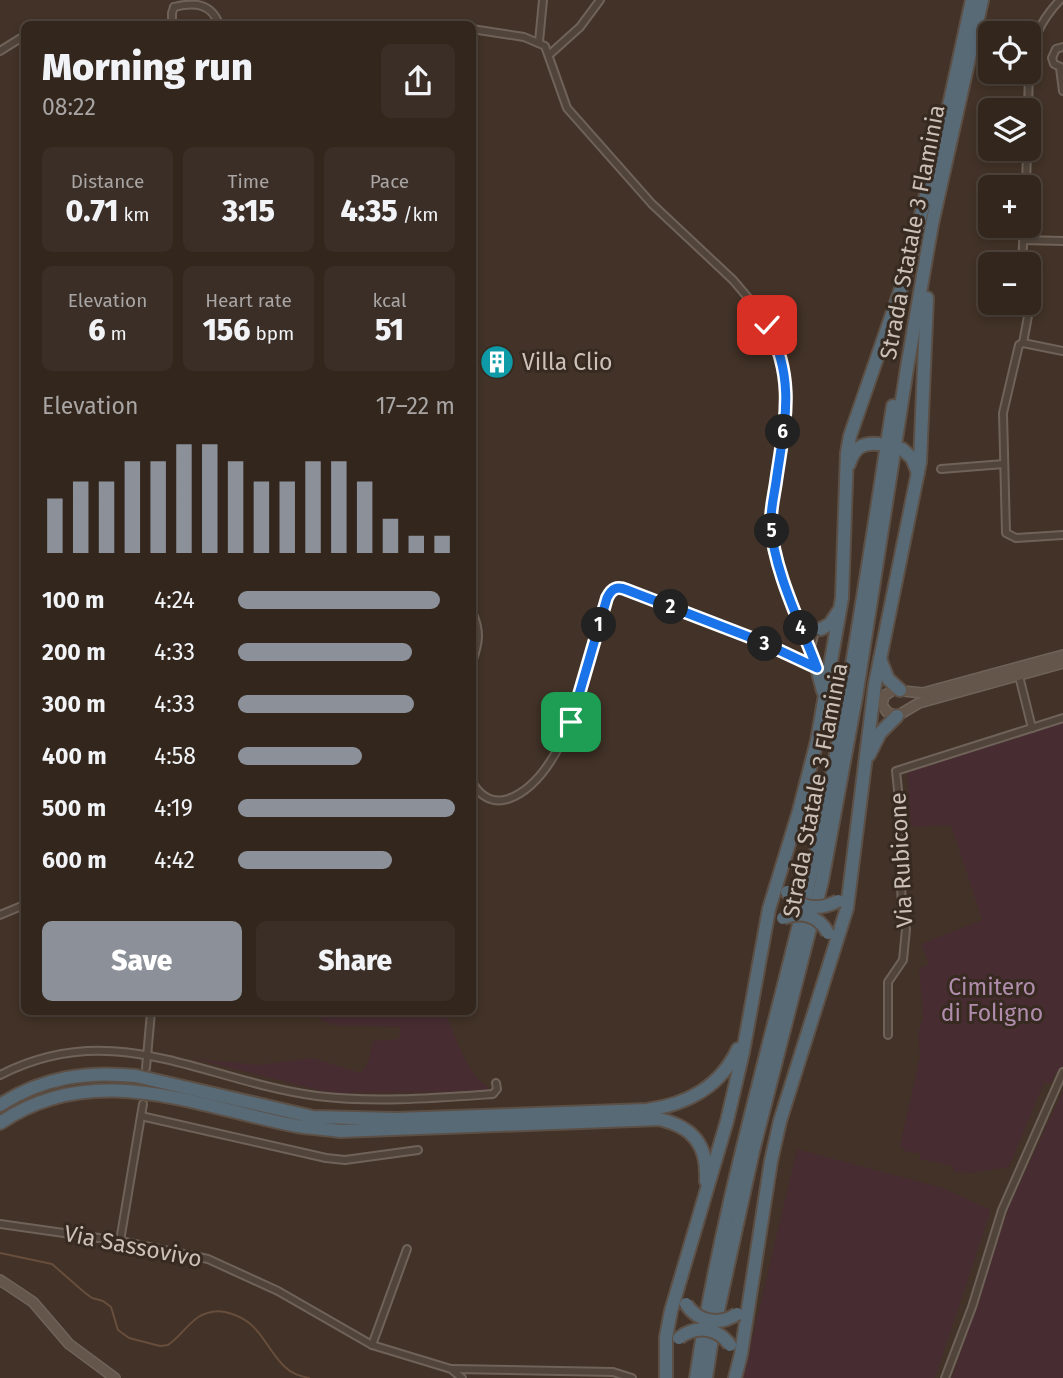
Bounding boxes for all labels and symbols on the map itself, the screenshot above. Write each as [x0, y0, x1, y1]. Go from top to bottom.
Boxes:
street label: Strada Statale 3 Flaminia [874, 102, 950, 362]
pin [737, 295, 797, 355]
building icon: Villa Clio [478, 343, 516, 381]
place label: Villa Clio [522, 348, 613, 376]
pin: 6 [766, 414, 800, 450]
pin: 5 [754, 514, 790, 548]
pin: 2 [654, 590, 688, 624]
pin: 1 [582, 608, 616, 642]
pin: 4 [784, 610, 818, 646]
pin: 3 [748, 626, 782, 662]
street label: Strada Statale 3 Flaminia [777, 660, 853, 920]
pin [541, 692, 601, 752]
street label: Via Rubicone [883, 792, 919, 928]
park label: Cimitero di Foligno [941, 973, 1043, 1027]
street label: Via Sassovivo [62, 1219, 204, 1273]

